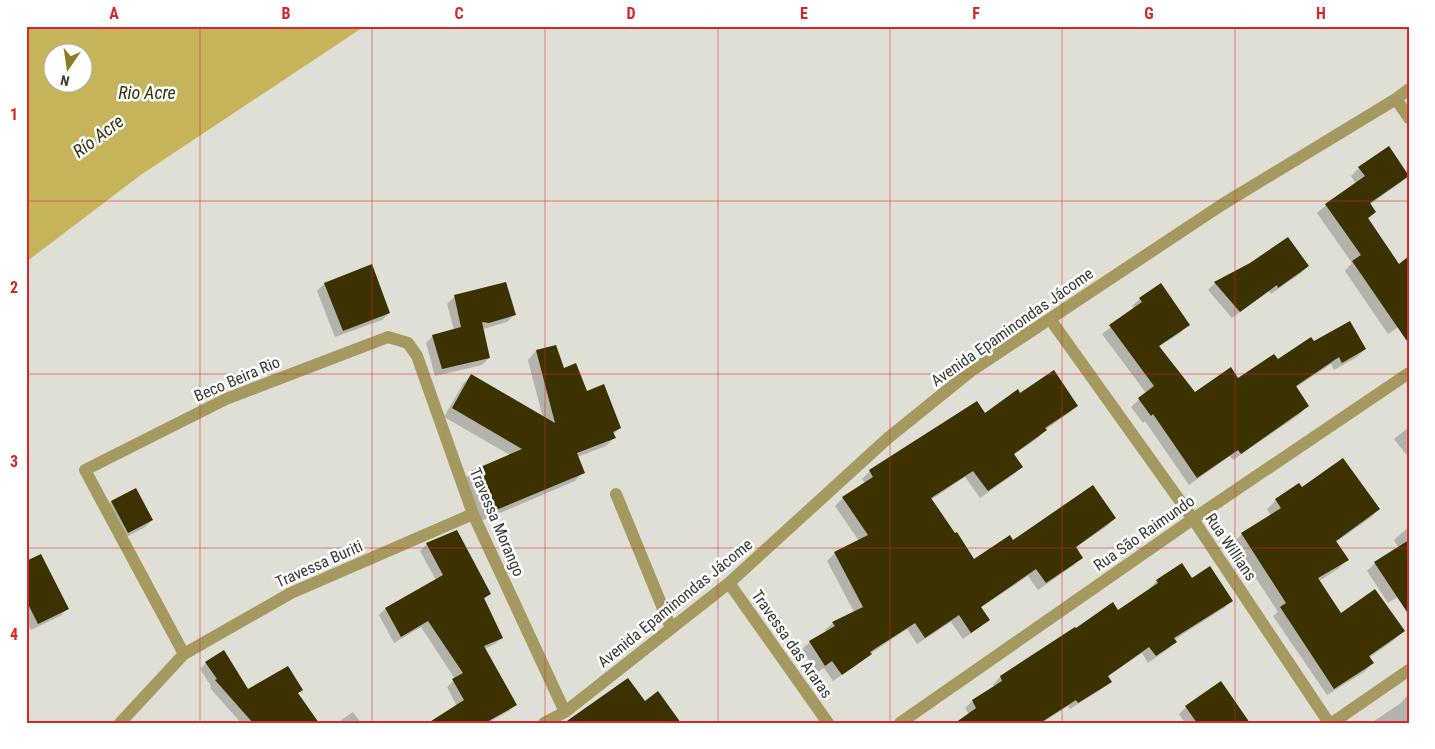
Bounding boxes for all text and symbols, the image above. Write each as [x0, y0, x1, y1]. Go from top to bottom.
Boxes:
text: A [109, 4, 119, 23]
text: B [282, 4, 291, 23]
text: C [454, 4, 464, 23]
text: D [626, 4, 636, 23]
text: E [800, 4, 808, 23]
text: F [972, 4, 980, 23]
text: G [1144, 4, 1154, 23]
text: H [1316, 4, 1326, 23]
north arrow [42, 42, 92, 92]
text: N [59, 72, 71, 89]
water label: Rio Acre [118, 82, 176, 103]
text: 1 [10, 105, 18, 124]
water label: Río Acre [69, 110, 127, 162]
street label: Avenida Epaminondas Jácome [927, 264, 1097, 390]
text: 2 [10, 278, 18, 297]
street label: Beco Beira Rio [191, 352, 283, 406]
text: 3 [10, 452, 18, 471]
street label: Travessa Morango [466, 465, 528, 579]
street label: Rua São Raimundo [1090, 491, 1198, 575]
street label: Rua Willians [1202, 510, 1260, 584]
street label: Avenida Epaminondas Jácome [594, 535, 756, 671]
street label: Travessa Buriti [272, 536, 366, 592]
street label: Travessa das Araras [748, 586, 836, 702]
text: 4 [10, 625, 18, 644]

